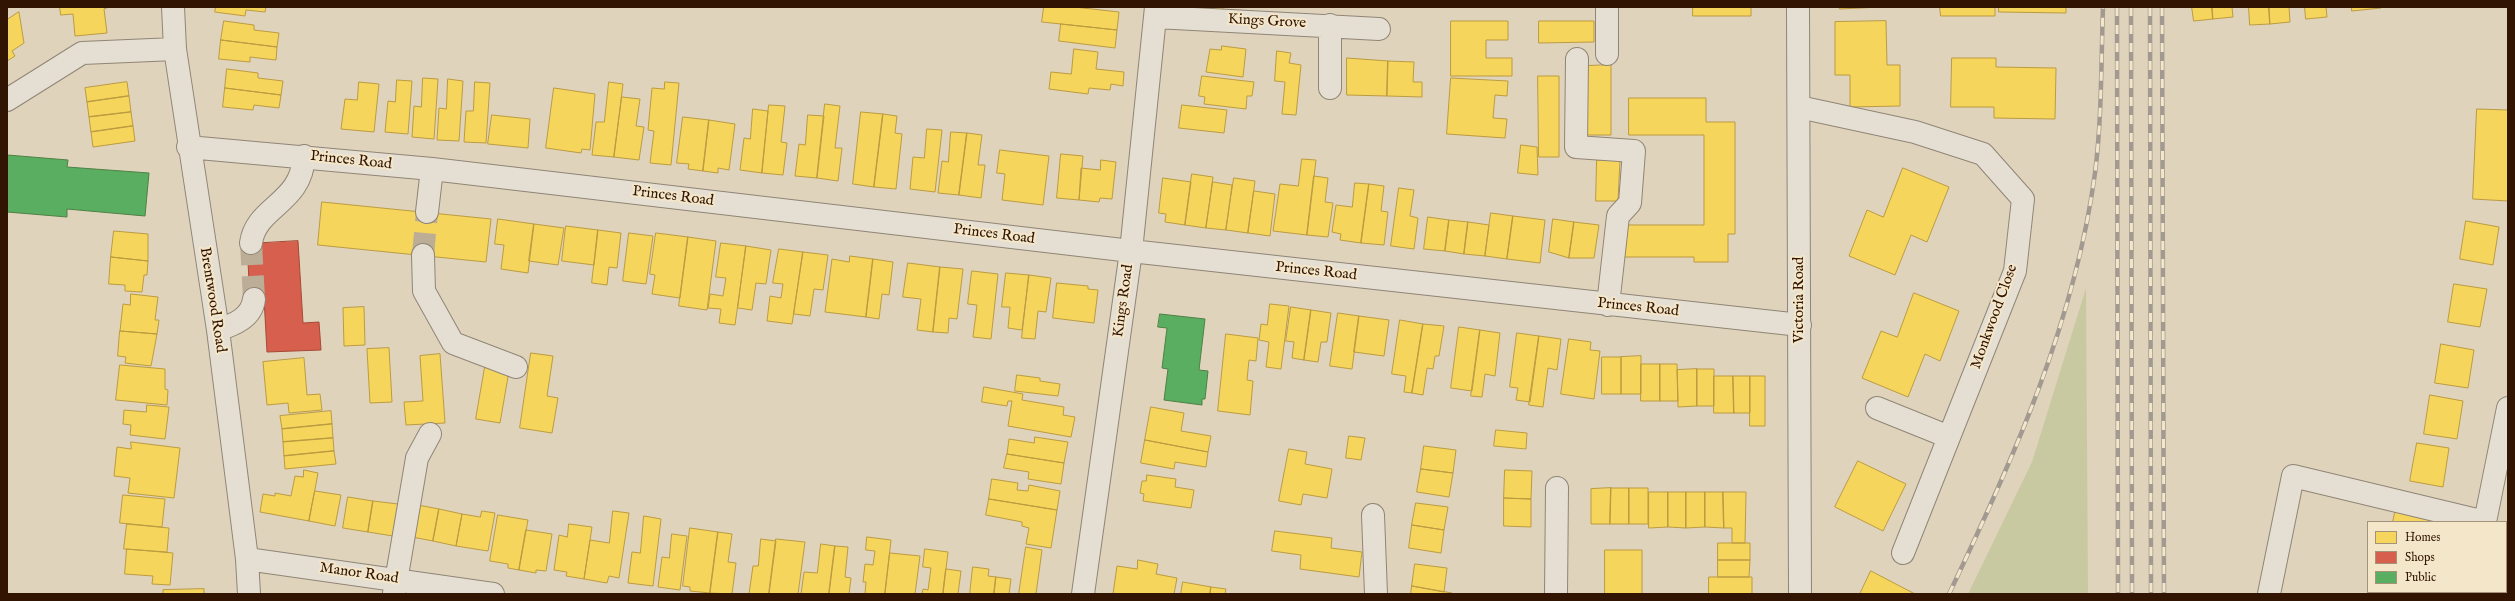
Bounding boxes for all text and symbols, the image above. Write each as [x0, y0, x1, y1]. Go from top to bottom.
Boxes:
street label: Kings Grove [1227, 11, 1307, 33]
street label: Princes Road [309, 148, 393, 174]
street label: Princes Road [631, 183, 715, 211]
street label: Princes Road [952, 221, 1036, 249]
street label: Brentwood Road [195, 246, 229, 354]
street label: Victoria Road [1791, 257, 1809, 343]
street label: Princes Road [1274, 259, 1358, 285]
street label: Monkwood Close [1968, 262, 2022, 372]
street label: Kings Road [1110, 263, 1138, 339]
street label: Princes Road [1596, 295, 1680, 321]
legend [2367, 521, 2507, 593]
text: Homes [2405, 530, 2441, 545]
text: Shops [2405, 550, 2435, 565]
street label: Manor Road [318, 560, 400, 588]
text: Public [2405, 570, 2436, 585]

